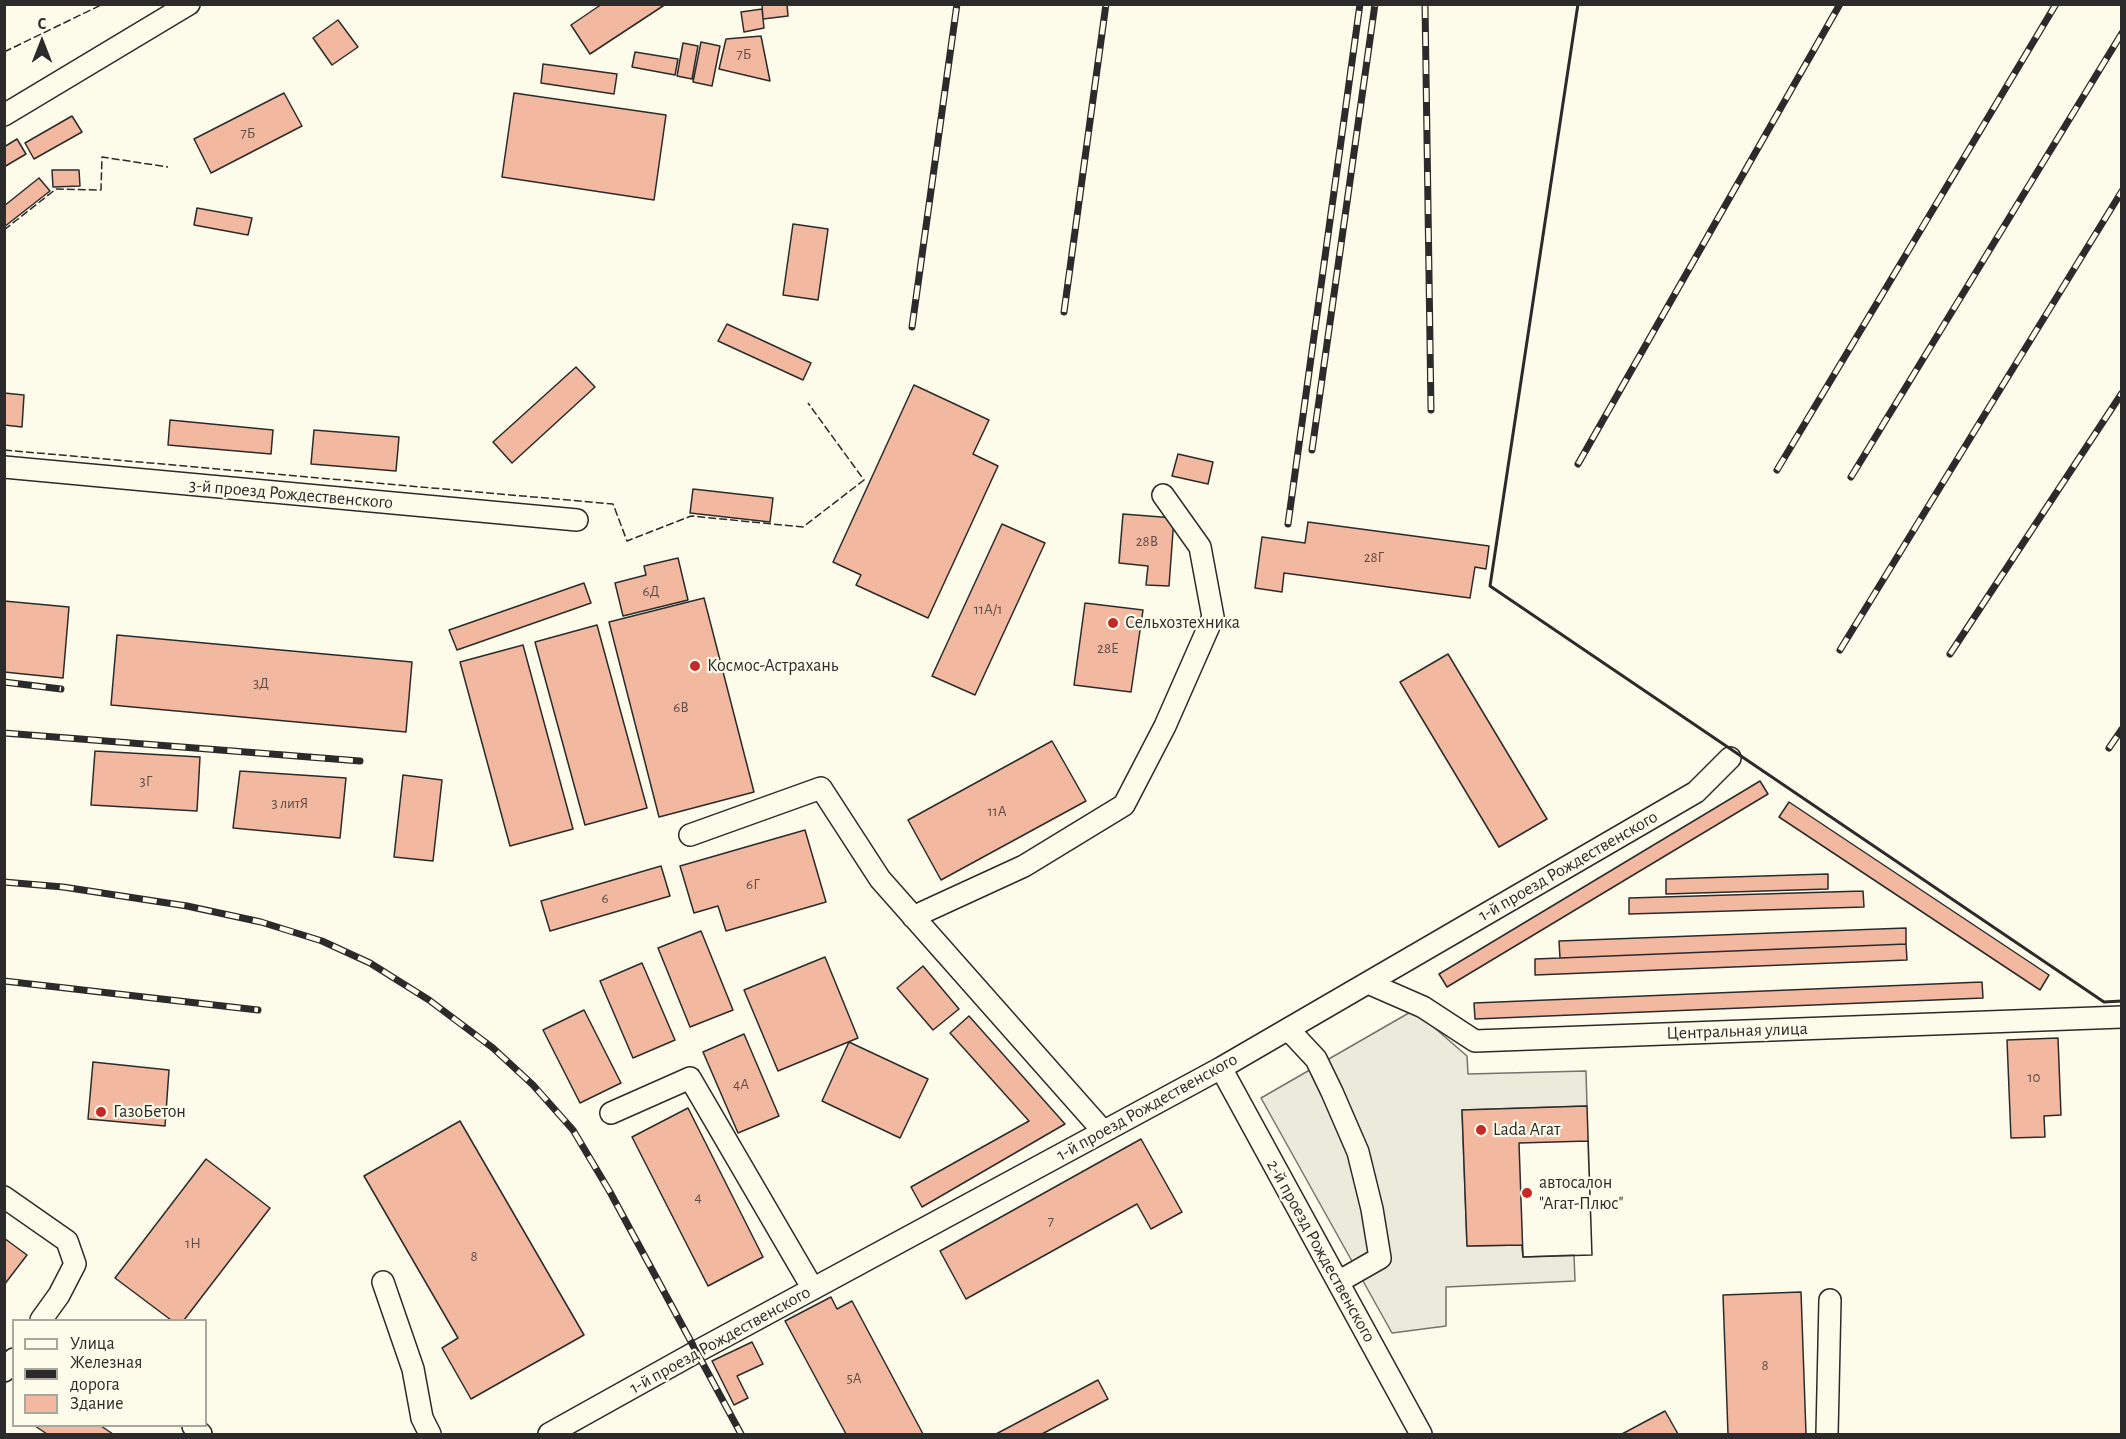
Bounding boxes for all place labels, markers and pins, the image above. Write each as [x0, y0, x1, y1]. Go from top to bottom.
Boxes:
place label: Сельхозтехника [1125, 612, 1240, 634]
marker: Сельхозтехника [1106, 616, 1120, 630]
place label: Космос-Астрахань [707, 655, 838, 677]
marker: Космос-Астрахань [688, 659, 702, 673]
place label: ГазоБетон [113, 1101, 186, 1123]
marker: ГазоБетон [94, 1105, 108, 1119]
place label: Lada Агат [1493, 1119, 1560, 1141]
marker: Lada Агат [1474, 1123, 1488, 1137]
place label: автосалон "Агат-Плюс" [1539, 1172, 1624, 1214]
marker: автосалон "Агат-Плюс" [1520, 1186, 1534, 1200]

